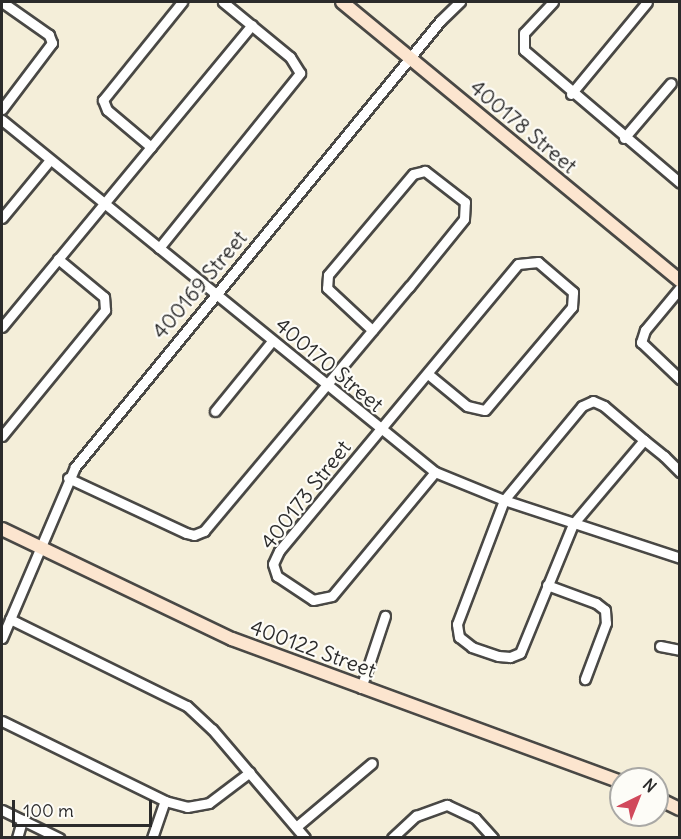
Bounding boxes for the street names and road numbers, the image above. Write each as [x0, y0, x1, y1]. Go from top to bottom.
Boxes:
street label: 400178 Street [465, 75, 581, 179]
street label: 400169 Street [147, 226, 253, 344]
street label: 400170 Street [270, 313, 388, 417]
street label: 400173 Street [256, 435, 356, 555]
street label: 400122 Street [247, 615, 379, 683]

